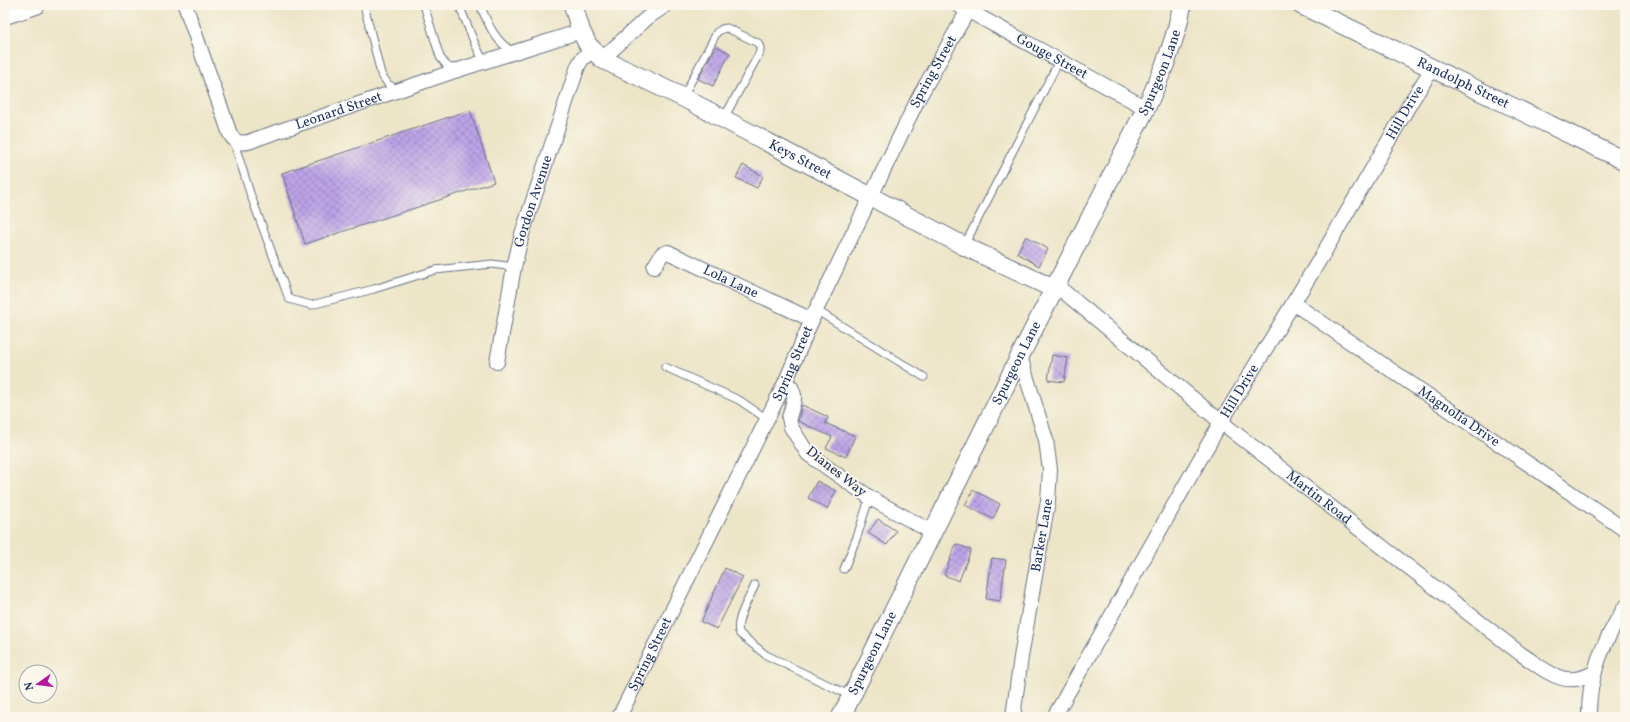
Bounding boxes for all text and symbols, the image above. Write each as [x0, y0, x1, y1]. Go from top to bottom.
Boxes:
street label: Spurgeon Lane [1134, 27, 1186, 119]
street label: Gouge Street [1013, 29, 1091, 84]
street label: Spring Street [905, 32, 961, 111]
street label: Randolph Street [1414, 53, 1512, 113]
street label: Hill Drive [1382, 81, 1429, 143]
street label: Leonard Street [293, 87, 385, 134]
street label: Keys Street [766, 135, 835, 184]
street label: Gordon Avenue [510, 152, 557, 249]
street label: Lola Lane [700, 261, 762, 303]
street label: Spurgeon Lane [988, 318, 1046, 408]
street label: Spring Street [768, 323, 818, 405]
street label: Hill Drive [1216, 360, 1264, 422]
street label: Magnolia Drive [1414, 382, 1504, 451]
street label: Dianes Way [802, 442, 871, 502]
street label: Martin Road [1282, 466, 1355, 529]
street label: Barker Lane [1026, 497, 1058, 574]
street label: Spurgeon Lane [844, 608, 902, 699]
street label: Spring Street [624, 614, 677, 695]
north arrow [18, 664, 58, 704]
text: N [22, 680, 38, 692]

